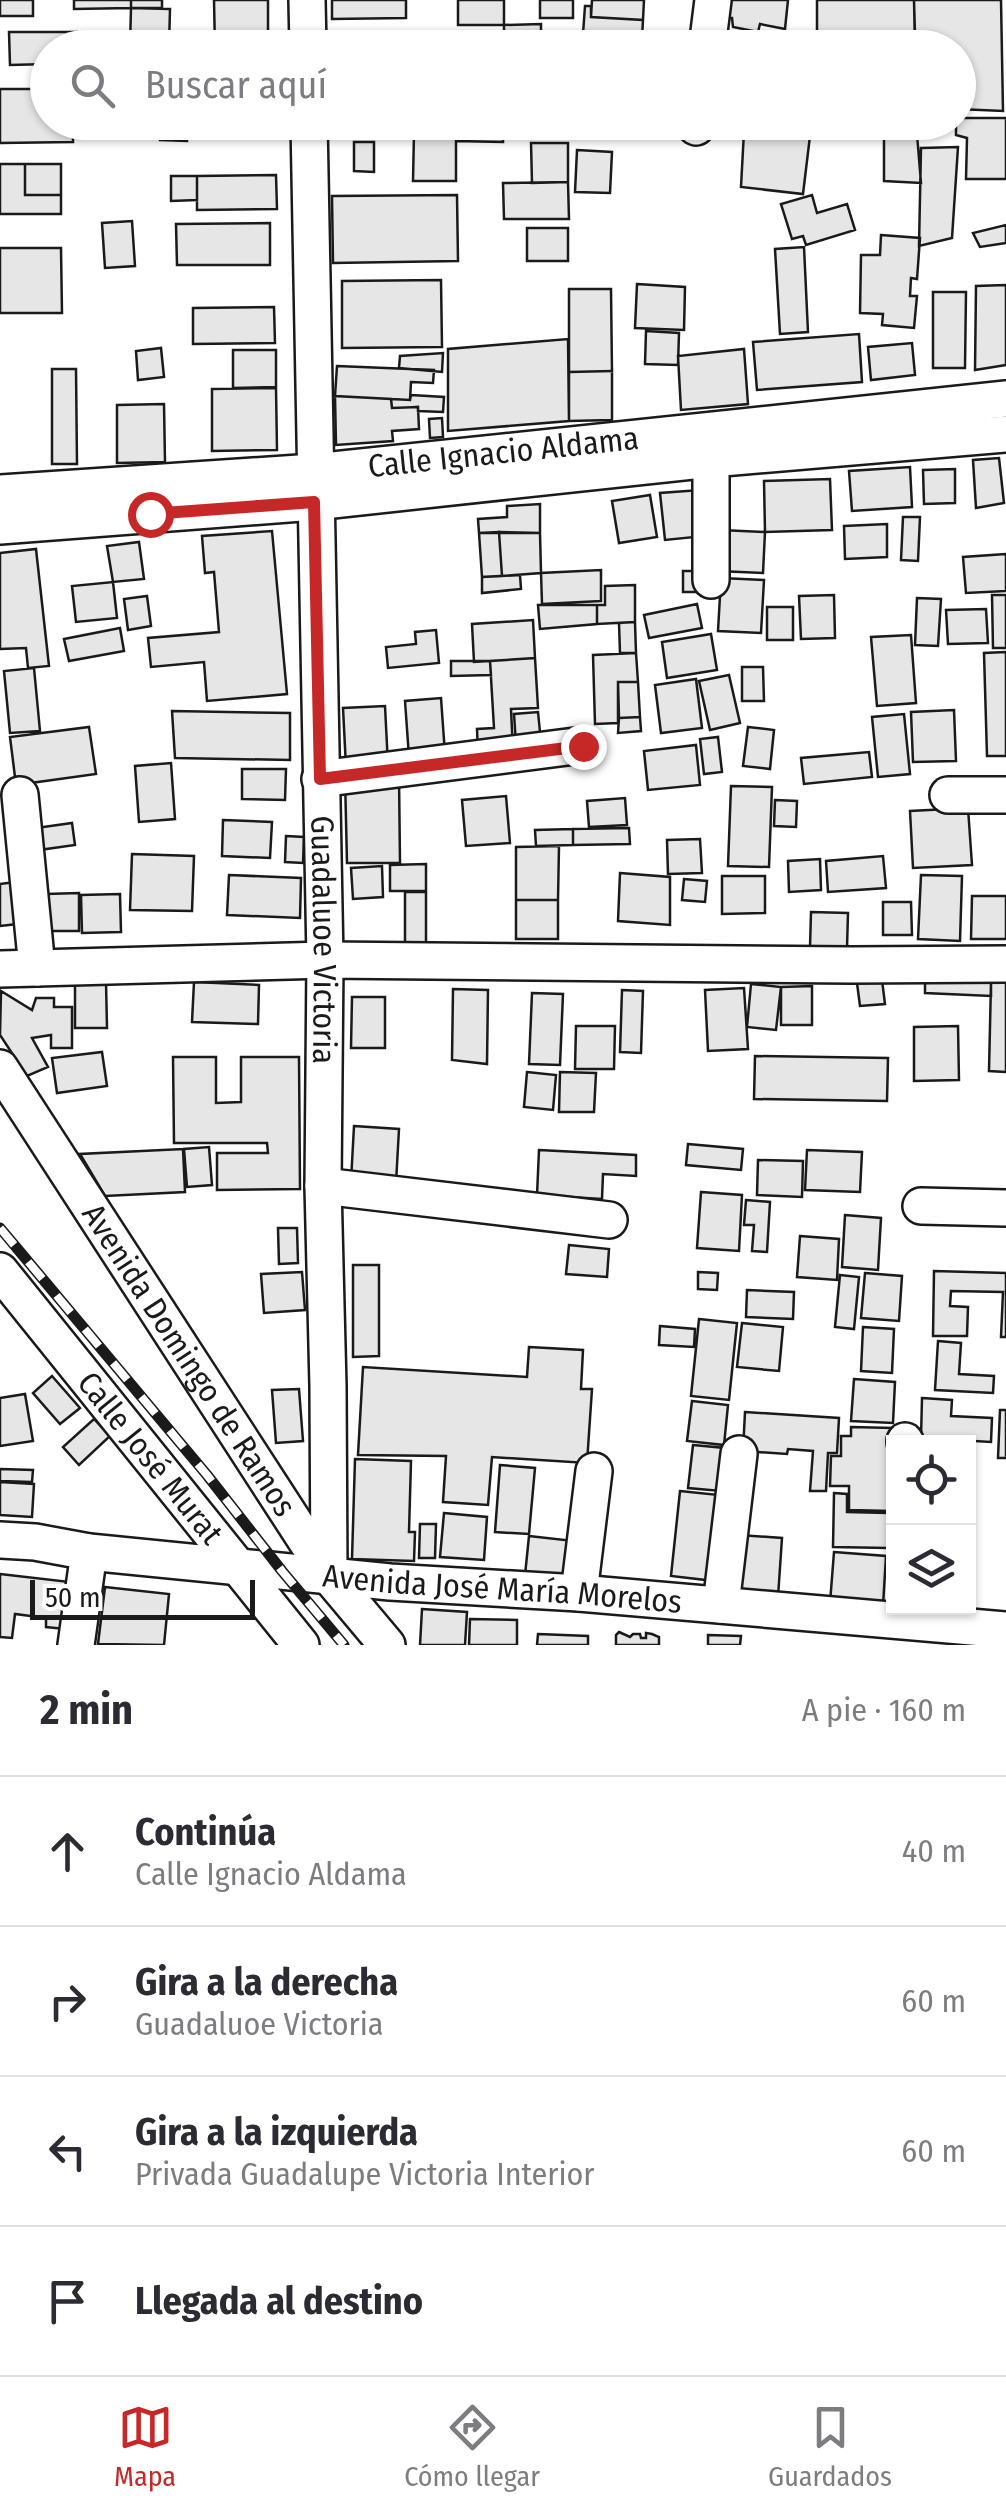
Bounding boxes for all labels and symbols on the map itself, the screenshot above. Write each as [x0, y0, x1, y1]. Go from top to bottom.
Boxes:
street label: Calle Ignacio Aldama [366, 419, 640, 485]
route start [128, 492, 174, 538]
route end [561, 724, 607, 770]
street label: Guadaluoe Victoria [303, 815, 344, 1064]
street label: Avenida Domingo de Ramos [74, 1197, 304, 1523]
street label: Calle José Murat [70, 1364, 231, 1552]
street label: Avenida José María Morelos [321, 1556, 684, 1621]
scale bar [30, 1575, 255, 1620]

